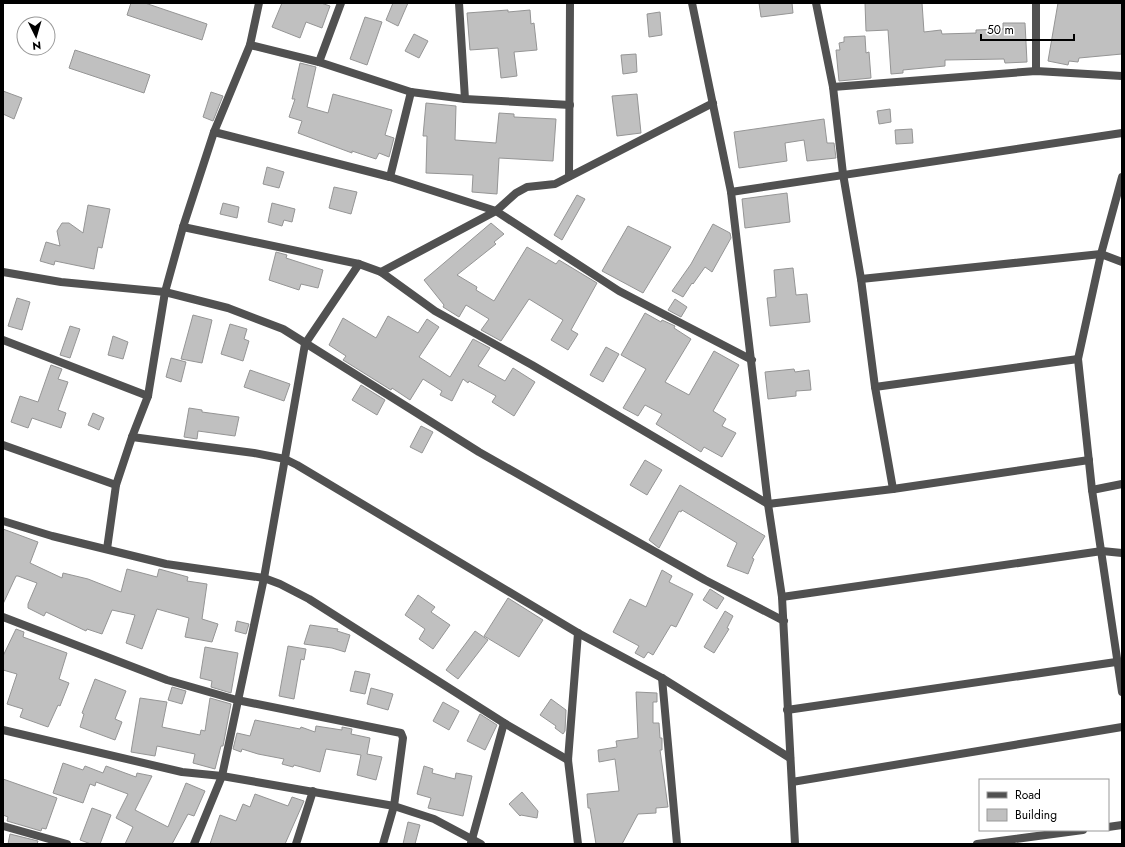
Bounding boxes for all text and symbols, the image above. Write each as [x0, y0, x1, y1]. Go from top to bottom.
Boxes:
north arrow [16, 16, 56, 56]
scale bar [981, 16, 1074, 42]
text: 50 m [987, 21, 1014, 39]
text: N [32, 38, 42, 54]
legend [979, 779, 1109, 831]
text: Road [1015, 786, 1041, 804]
text: Building [1015, 806, 1057, 824]

